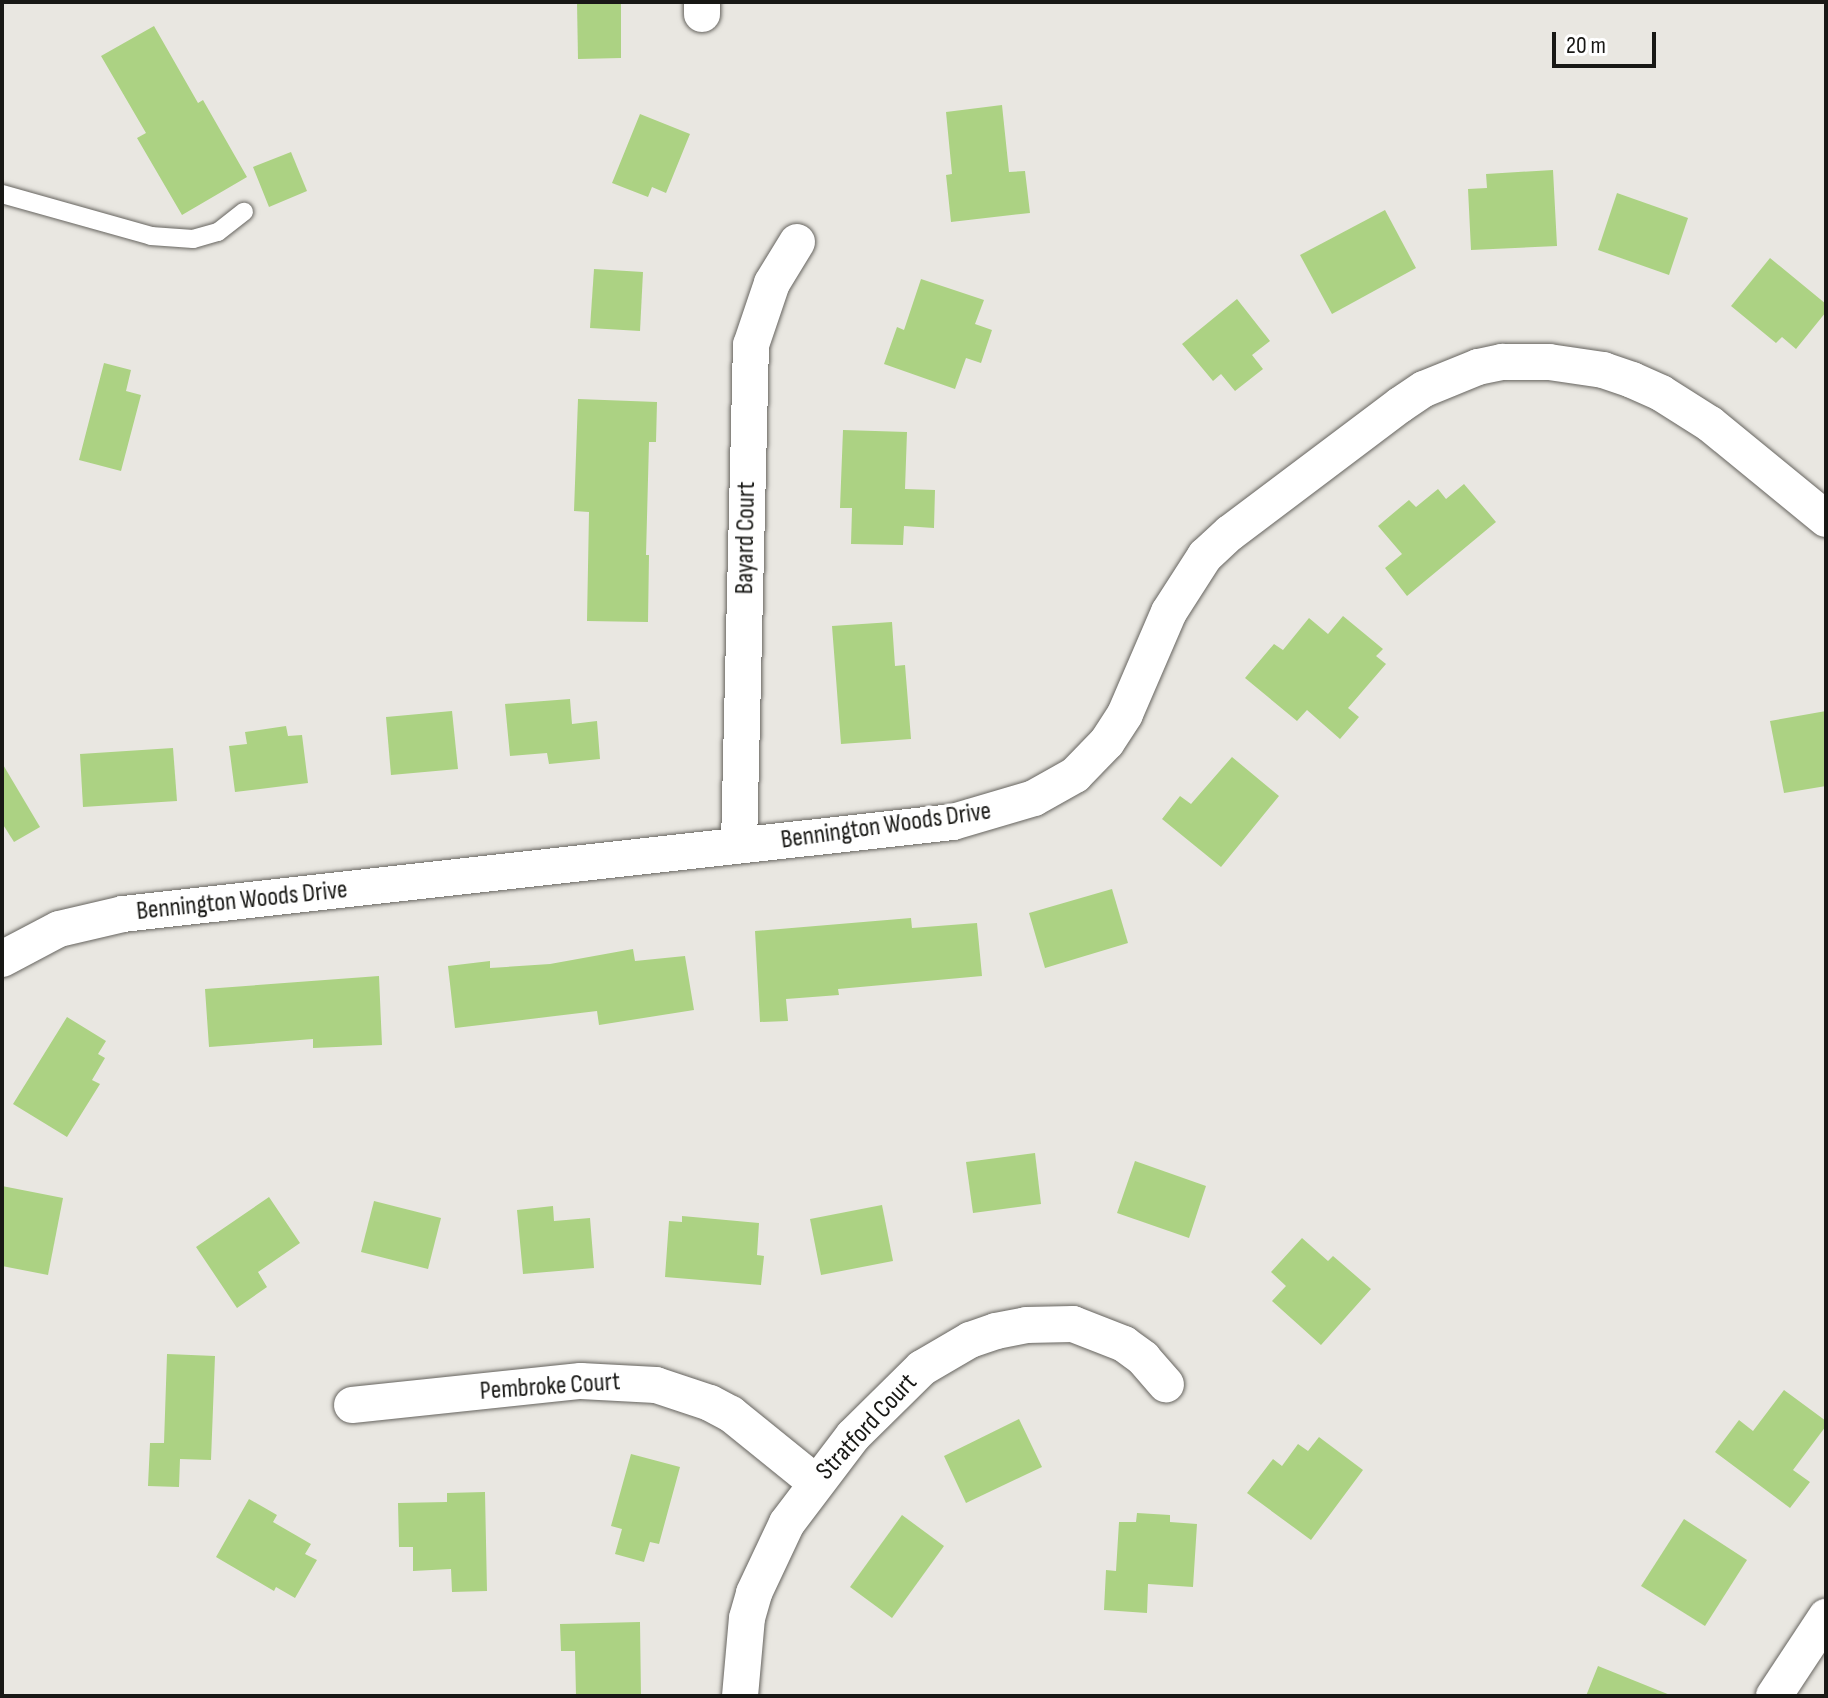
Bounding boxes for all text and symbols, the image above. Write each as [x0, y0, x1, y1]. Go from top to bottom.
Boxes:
scale bar [1556, 16, 1660, 66]
text: 20 m [1566, 31, 1606, 60]
street label: Bayard Court [729, 481, 763, 595]
street label: Bennington Woods Drive [779, 796, 993, 856]
street label: Bennington Woods Drive [135, 874, 349, 928]
street label: Pembroke Court [479, 1367, 621, 1407]
street label: Stratford Court [810, 1368, 924, 1486]

